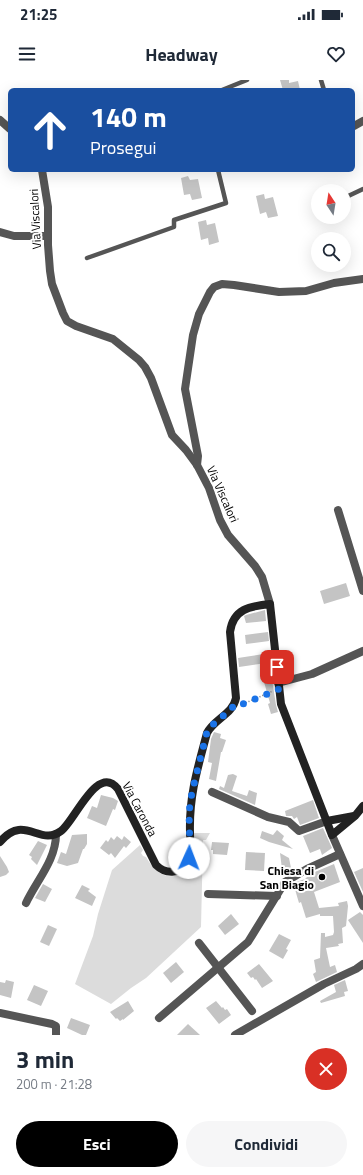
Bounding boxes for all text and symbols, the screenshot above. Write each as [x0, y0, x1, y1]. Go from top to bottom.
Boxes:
text: 21:25 [20, 3, 57, 26]
text: Headway [145, 41, 218, 68]
icon: menu [16, 43, 38, 65]
icon: heart [325, 43, 347, 65]
text: 140 m [90, 95, 167, 138]
icon: ahead [24, 104, 76, 156]
text: Prosegui [90, 134, 156, 161]
north arrow [311, 184, 351, 224]
map controls [311, 184, 351, 272]
street label: Via Viscalori [24, 188, 46, 250]
button: search [311, 232, 351, 272]
street label: Via Viscalori [202, 462, 244, 526]
pin [260, 650, 294, 684]
icon: arrive [266, 656, 288, 678]
street label: Via Caronda [118, 778, 162, 840]
position arrow [168, 837, 210, 879]
place label: Chiesa di San Biagio [260, 861, 314, 894]
marker: Chiesa di San Biagio [317, 872, 327, 882]
text: 3 min [16, 1041, 74, 1077]
button: close [305, 1048, 347, 1090]
text: 200 m · 21:28 [16, 1074, 92, 1094]
button: Esci [16, 1121, 178, 1167]
button: Condividi [186, 1121, 347, 1167]

